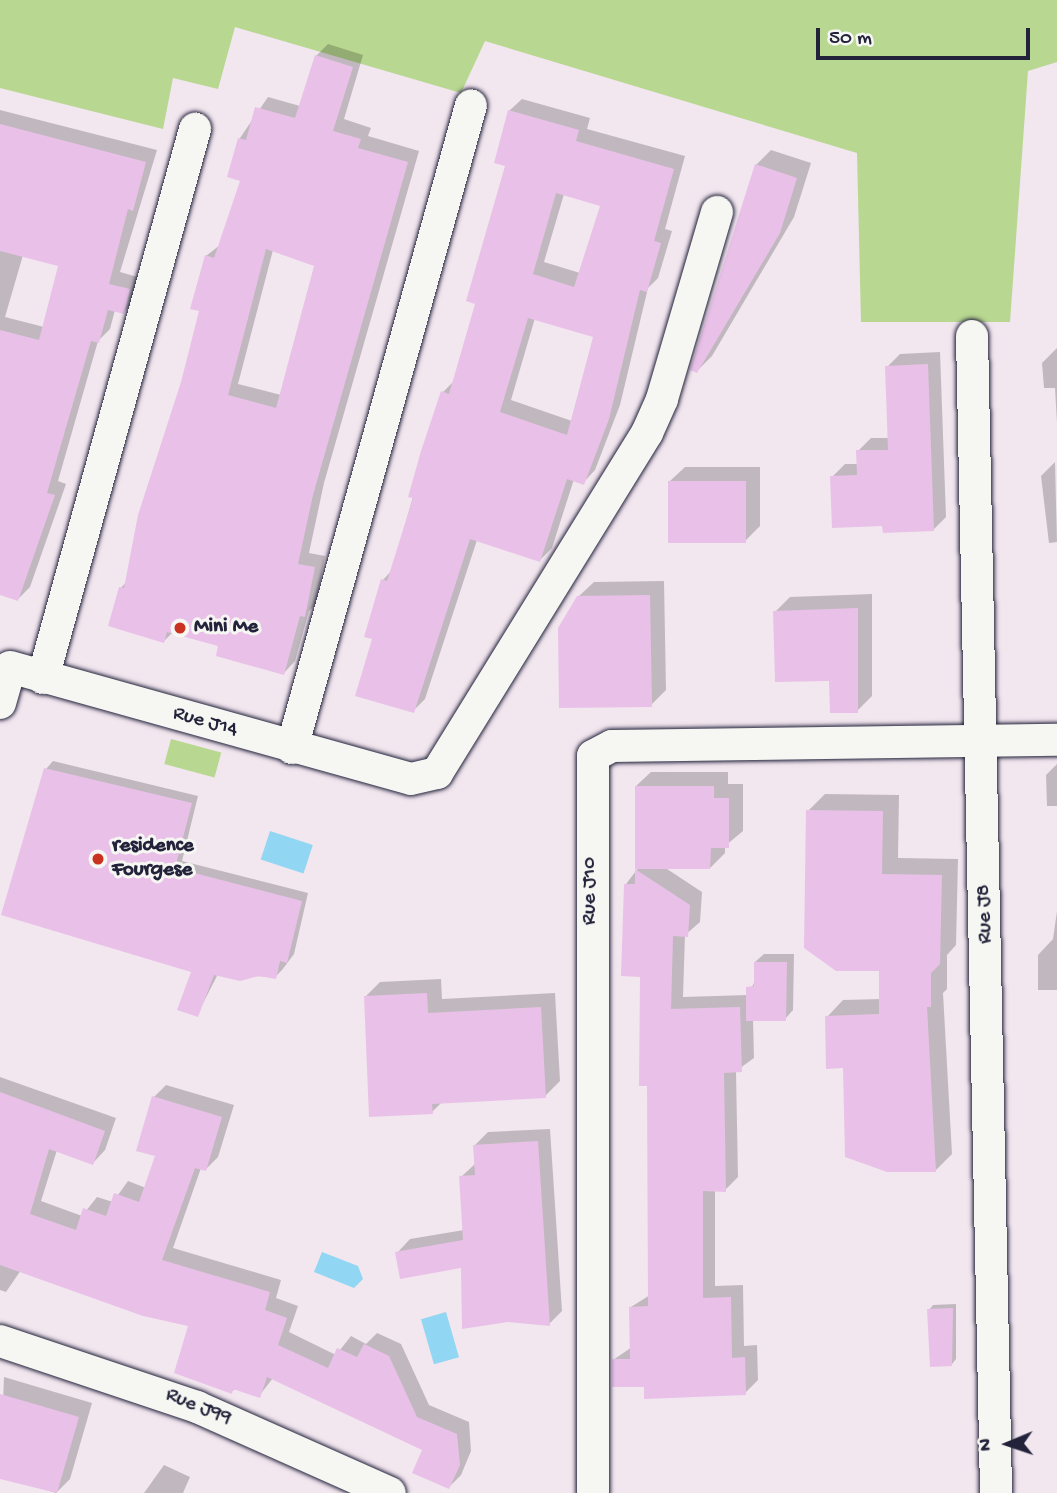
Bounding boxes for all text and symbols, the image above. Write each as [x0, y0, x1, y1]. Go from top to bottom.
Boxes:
scale bar [819, 14, 1032, 58]
text: 50 m [829, 27, 872, 52]
place label: Mini Me [194, 615, 258, 641]
marker: Mini Me [172, 620, 188, 636]
street label: Rue J14 [170, 702, 240, 744]
place label: residence Fourgese [112, 834, 194, 884]
marker: residence Fourgese [90, 851, 106, 867]
street label: Rue J10 [578, 857, 604, 925]
street label: Rue J8 [972, 884, 1000, 944]
street label: Rue J99 [161, 1383, 235, 1433]
north arrow [973, 1409, 1043, 1479]
text: N [975, 1438, 998, 1451]

